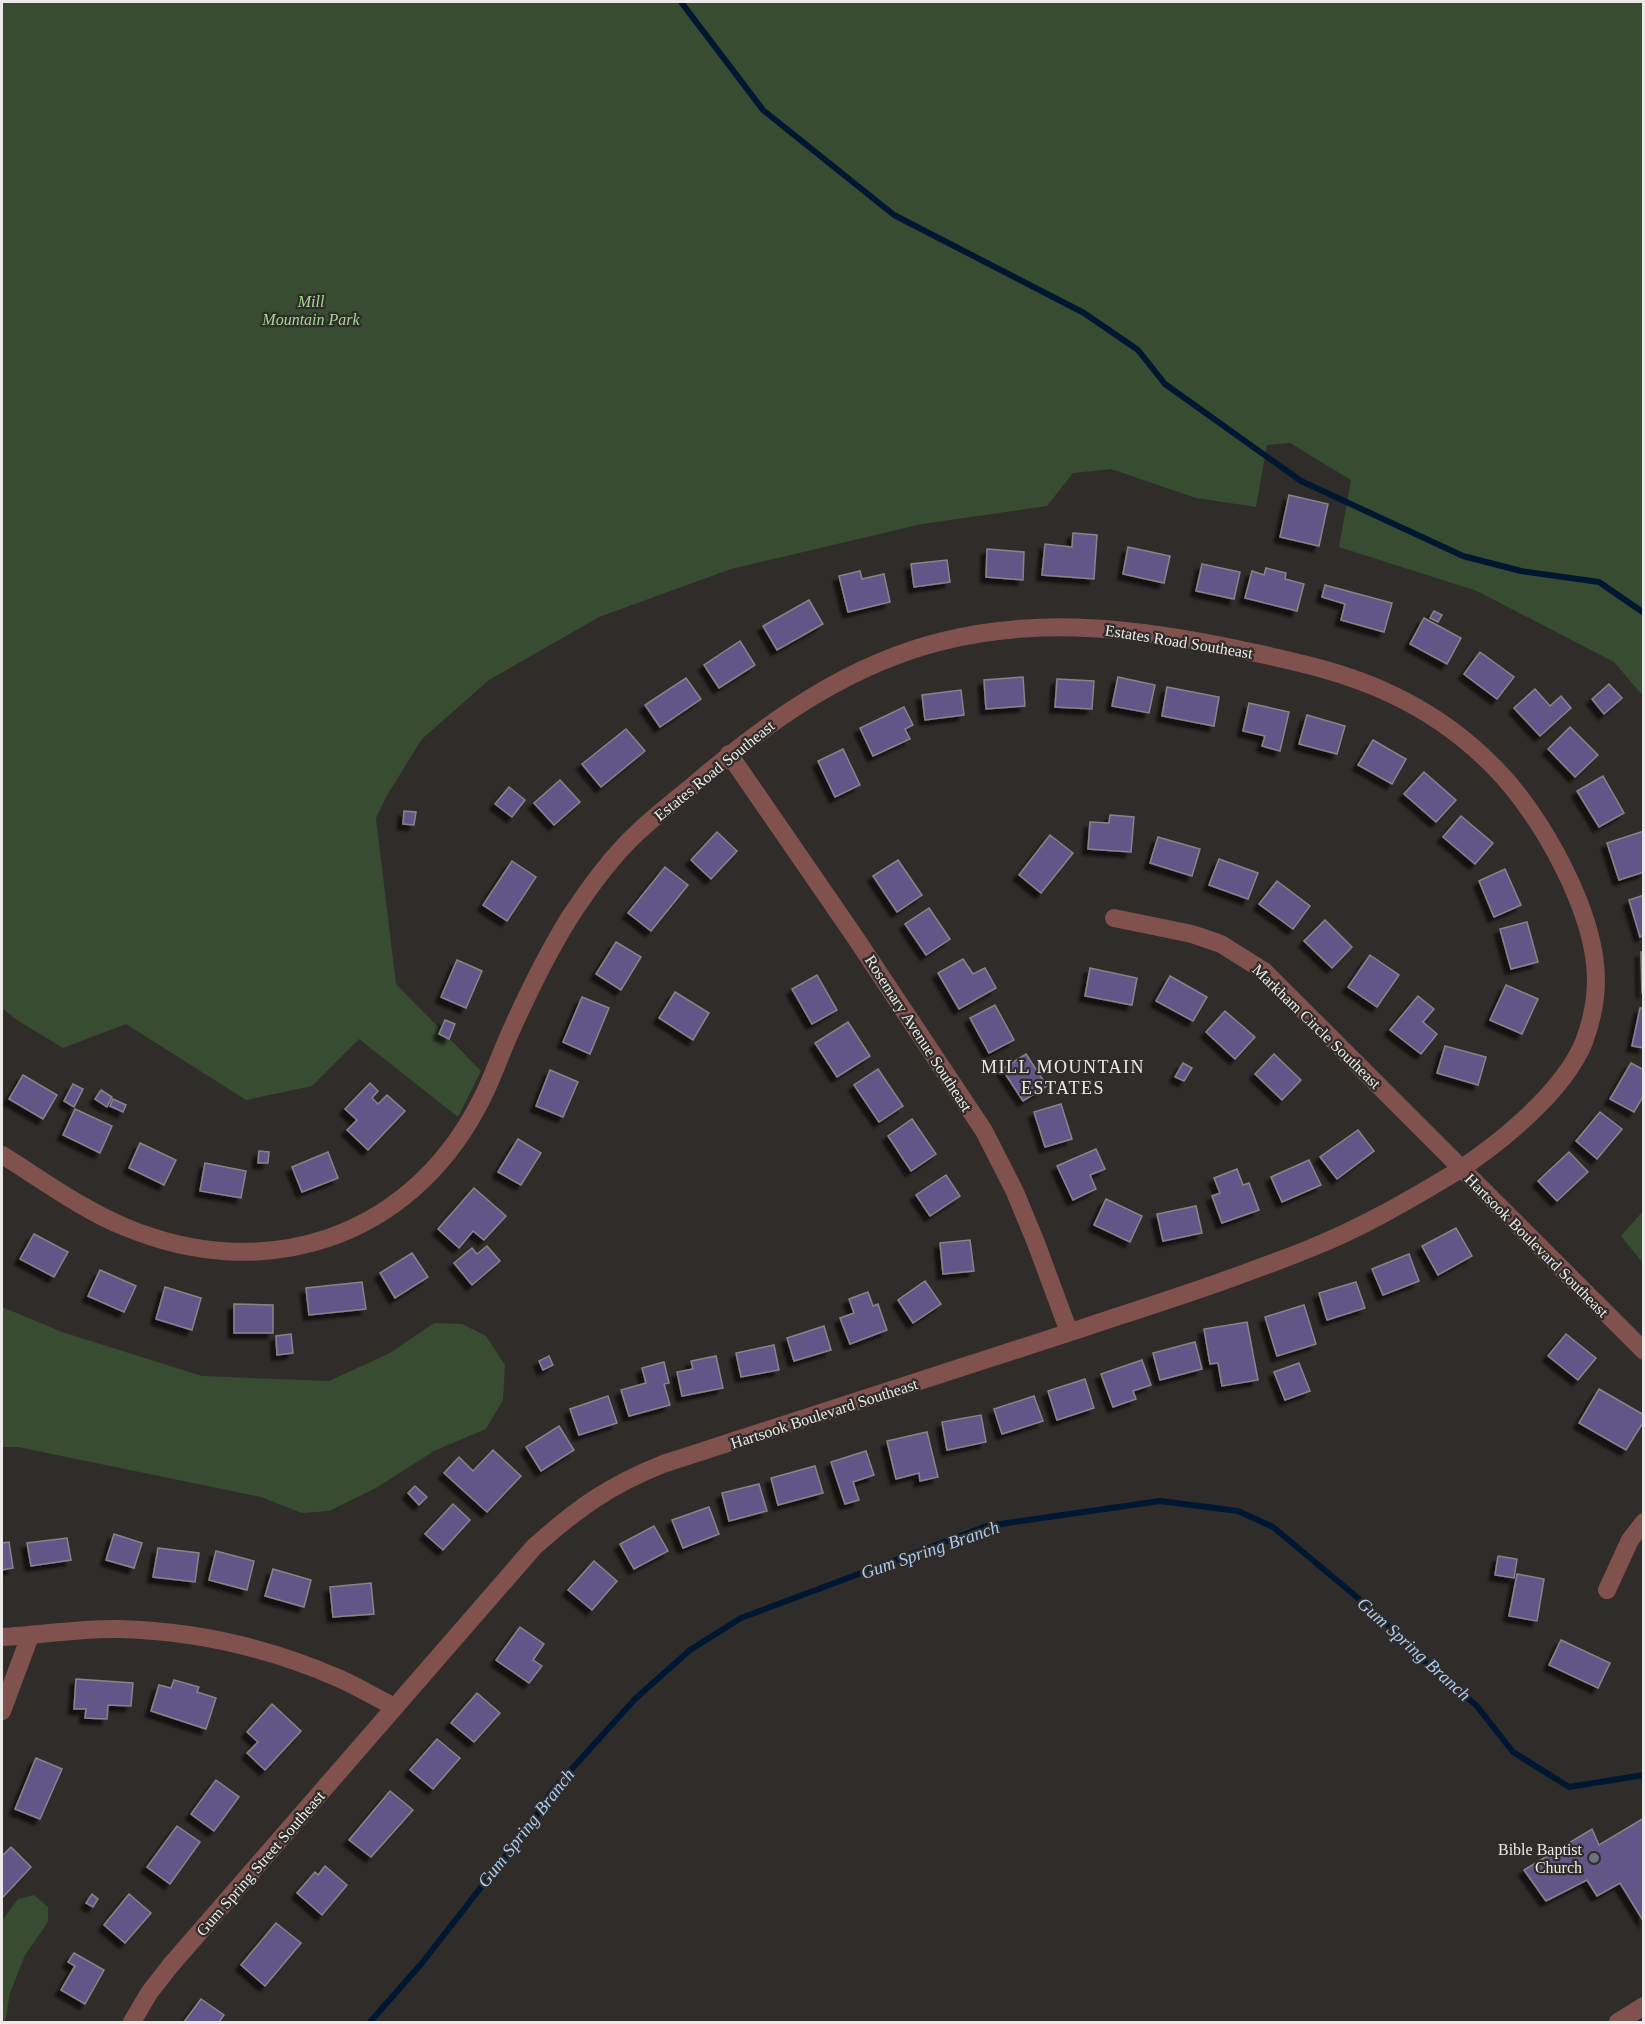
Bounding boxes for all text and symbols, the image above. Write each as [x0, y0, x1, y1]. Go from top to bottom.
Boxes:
park label: Mill Mountain Park [261, 293, 361, 328]
street label: Estates Road Southeast [1104, 621, 1255, 662]
street label: Estates Road Southeast [651, 716, 778, 824]
street label: Rosemary Avenue Southeast [861, 952, 976, 1116]
street label: Markham Circle Southeast [1249, 961, 1385, 1092]
district label: MILL MOUNTAIN ESTATES [981, 1057, 1145, 1098]
street label: Hartsook Boulevard Southeast [1462, 1170, 1612, 1321]
street label: Hartsook Boulevard Southeast [729, 1375, 920, 1452]
water label: Gum Spring Branch [858, 1517, 1002, 1583]
water label: Gum Spring Branch [1353, 1593, 1475, 1705]
water label: Gum Spring Branch [473, 1765, 579, 1891]
street label: Gum Spring Street Southeast [193, 1787, 329, 1940]
place label: Bible Baptist Church [1498, 1841, 1583, 1876]
marker: Bible Baptist Church [1587, 1851, 1601, 1865]

